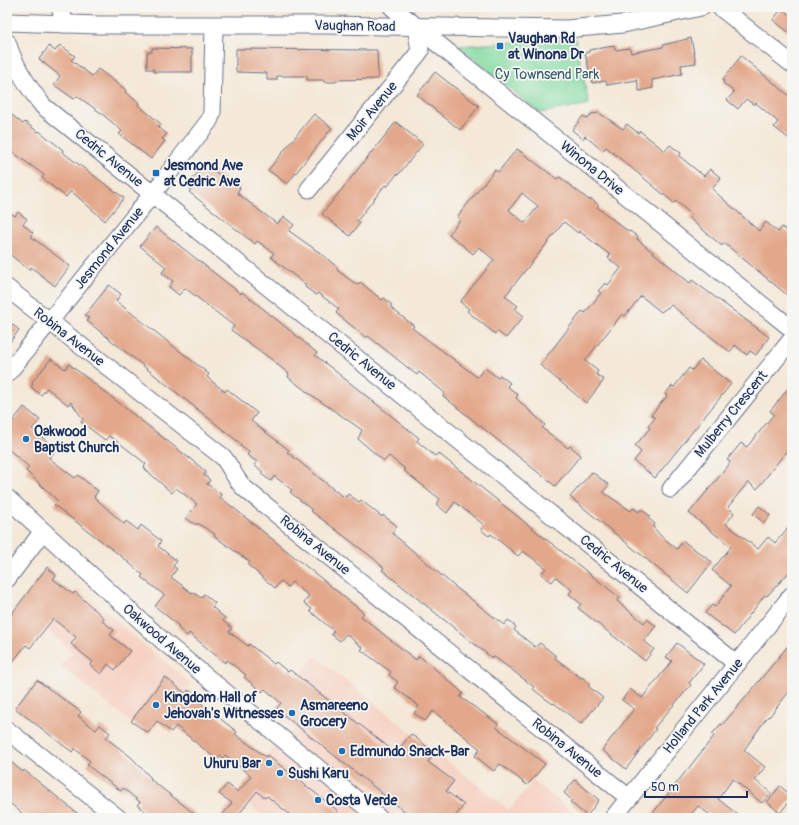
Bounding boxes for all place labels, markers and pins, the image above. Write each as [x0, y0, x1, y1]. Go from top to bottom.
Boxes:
place label: Vaughan Rd at Winona Dr [508, 30, 585, 63]
marker: Vaughan Rd at Winona Dr [495, 41, 505, 51]
place label: Jesmond Ave at Cedric Ave [164, 157, 244, 190]
marker: Jesmond Ave at Cedric Ave [151, 168, 161, 178]
place label: Oakwood Baptist Church [34, 423, 119, 456]
marker: Oakwood Baptist Church [21, 434, 31, 444]
place label: Kingdom Hall of Jehovah's Witnesses [164, 689, 284, 722]
place label: Asmareeno Grocery [300, 697, 369, 730]
marker: Kingdom Hall of Jehovah's Witnesses [151, 700, 161, 710]
marker: Asmareeno Grocery [287, 708, 297, 718]
place label: Edmundo Snack-Bar [350, 743, 471, 760]
marker: Edmundo Snack-Bar [337, 746, 347, 756]
place label: Uhuru Bar [204, 755, 262, 772]
marker: Uhuru Bar [264, 758, 274, 768]
place label: Sushi Karu [288, 765, 349, 782]
marker: Sushi Karu [275, 768, 285, 778]
place label: Costa Verde [326, 792, 399, 809]
marker: Costa Verde [313, 795, 323, 805]

